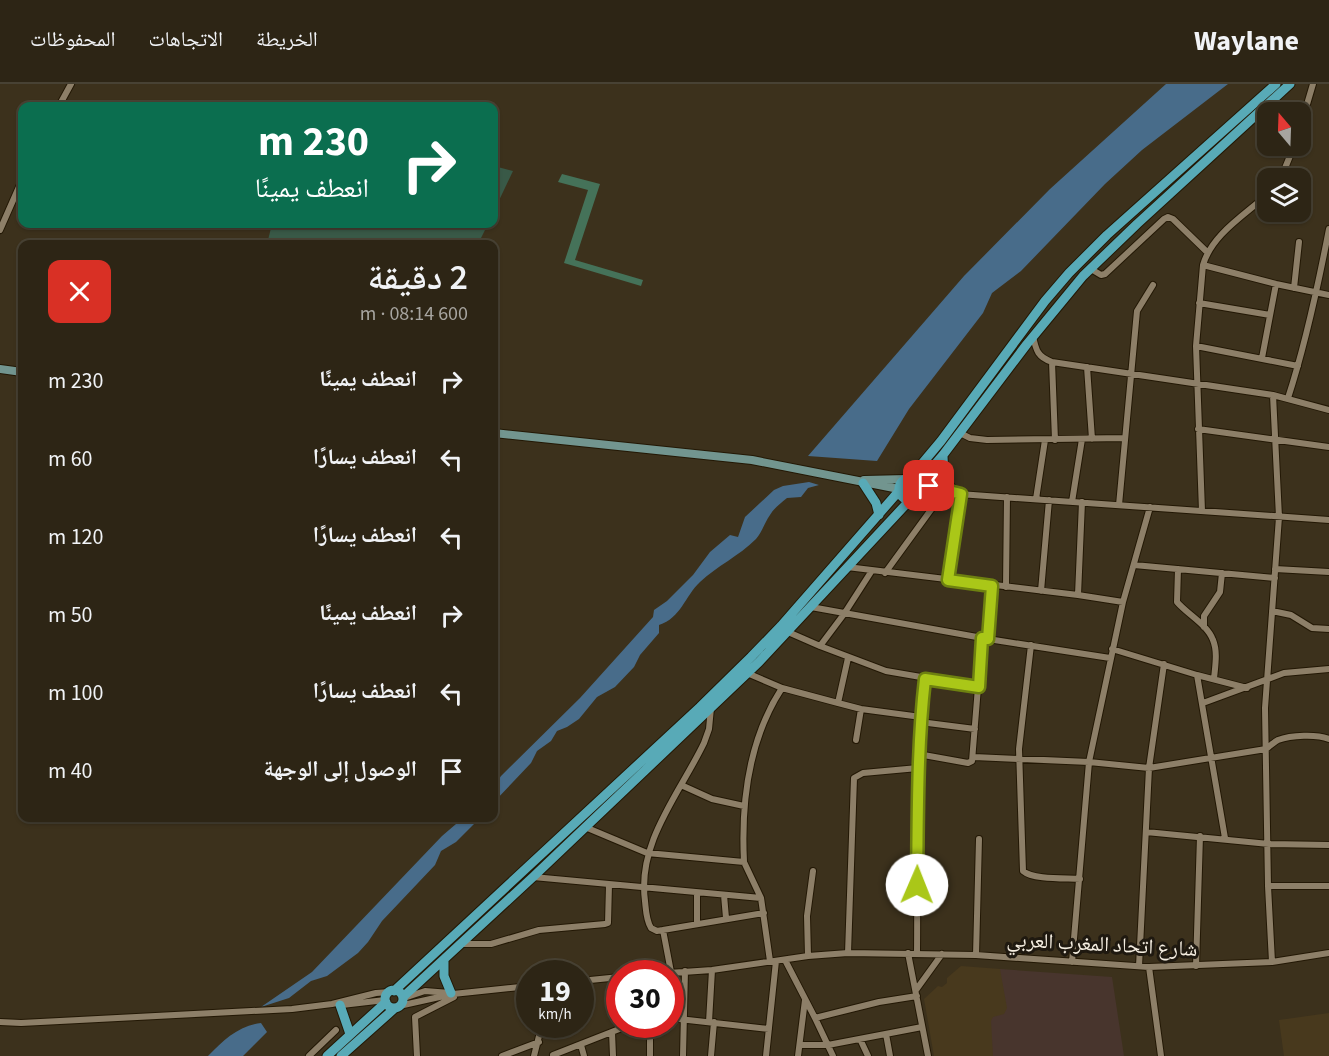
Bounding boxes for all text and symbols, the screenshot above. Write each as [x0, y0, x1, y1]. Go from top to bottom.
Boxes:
text: Waylane [1194, 21, 1299, 61]
text: المحفوظات [30, 24, 115, 54]
text: الاتجاهات [148, 24, 223, 54]
text: الخريطة [256, 24, 318, 54]
north arrow [1257, 102, 1311, 156]
map controls [1257, 102, 1311, 222]
text: 230 m [258, 112, 369, 172]
icon: right [390, 126, 468, 204]
button: layers [1257, 168, 1311, 222]
text: انعطف يمينًا [255, 169, 369, 208]
text: 2 دقيقة [368, 252, 468, 303]
button: close [48, 260, 111, 323]
text: 600 m · 08:14 [360, 300, 468, 328]
text: انعطف يمينًا [319, 363, 417, 395]
text: 230 m [48, 365, 103, 397]
icon: right [435, 365, 468, 398]
text: انعطف يسارًا [313, 441, 417, 473]
text: 60 m [48, 443, 93, 475]
icon: left [435, 443, 468, 476]
pin [903, 460, 954, 511]
icon: arrive [912, 469, 945, 502]
text: انعطف يسارًا [313, 519, 417, 551]
text: 120 m [48, 521, 103, 553]
icon: left [435, 521, 468, 554]
text: انعطف يمينًا [319, 597, 417, 629]
text: 50 m [48, 599, 93, 631]
icon: right [435, 599, 468, 632]
text: انعطف يسارًا [313, 675, 417, 707]
text: 100 m [48, 677, 103, 709]
icon: left [435, 677, 468, 710]
text: الوصول إلى الوجهة [264, 753, 417, 785]
text: 40 m [48, 755, 93, 787]
icon: arrive [435, 755, 468, 788]
position arrow [885, 853, 949, 917]
street label: شارع اتحاد المغرب العربي [1006, 924, 1198, 965]
speed limit sign: 30 [606, 960, 684, 1038]
text: 19 [539, 970, 571, 1013]
text: km/h [538, 1004, 572, 1025]

